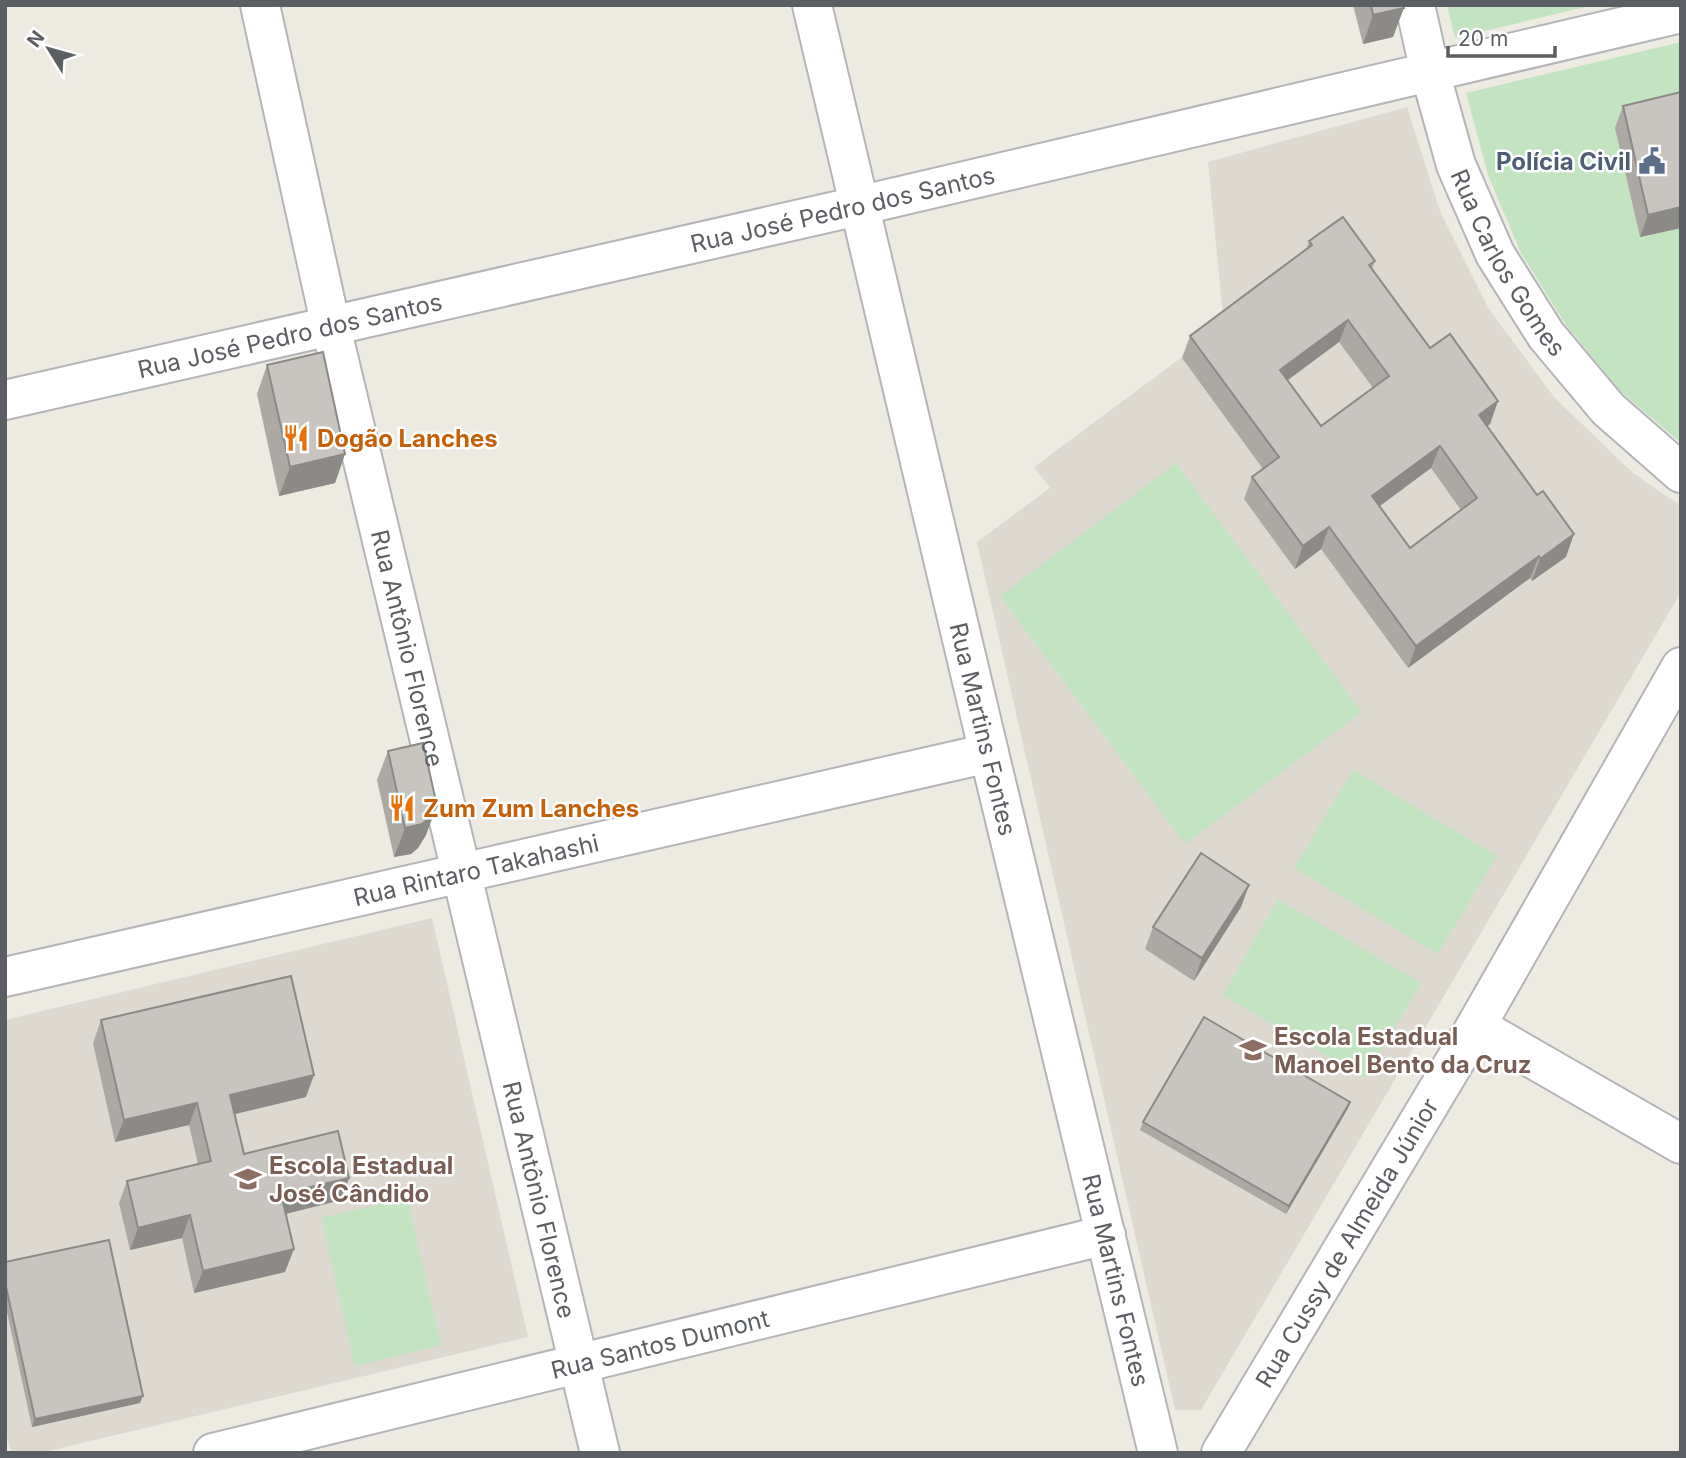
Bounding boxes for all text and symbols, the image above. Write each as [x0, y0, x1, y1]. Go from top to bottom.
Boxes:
north arrow [14, 14, 84, 84]
scale bar [1448, 14, 1555, 58]
text: N [22, 26, 49, 52]
text: 20 m [1458, 26, 1508, 51]
public building icon: Polícia Civil [1637, 146, 1667, 176]
place label: Polícia Civil [1496, 147, 1631, 176]
street label: Rua José Pedro dos Santos [688, 160, 998, 258]
street label: Rua Carlos Gomes [1445, 164, 1572, 362]
street label: Rua José Pedro dos Santos [135, 287, 445, 384]
restaurant icon: Dogão Lanches [281, 423, 311, 453]
place label: Dogão Lanches [317, 424, 498, 453]
street label: Rua Antônio Florence [365, 527, 450, 770]
street label: Rua Martins Fontes [944, 620, 1023, 838]
restaurant icon: Zum Zum Lanches [387, 793, 417, 823]
place label: Zum Zum Lanches [423, 794, 639, 823]
street label: Rua Rintaro Takahashi [350, 828, 601, 912]
place label: Escola Estadual Manoel Bento da Cruz [1274, 1022, 1531, 1079]
school or university icon: Escola Estadual Manoel Bento da Cruz [1238, 1035, 1268, 1065]
street label: Rua Antônio Florence [497, 1078, 582, 1321]
street label: Rua Cussy de Almeida Júnior [1249, 1093, 1444, 1393]
place label: Escola Estadual José Cândido [269, 1151, 453, 1208]
school or university icon: Escola Estadual José Cândido [233, 1164, 263, 1194]
street label: Rua Martins Fontes [1077, 1171, 1156, 1389]
street label: Rua Santos Dumont [548, 1303, 772, 1384]

